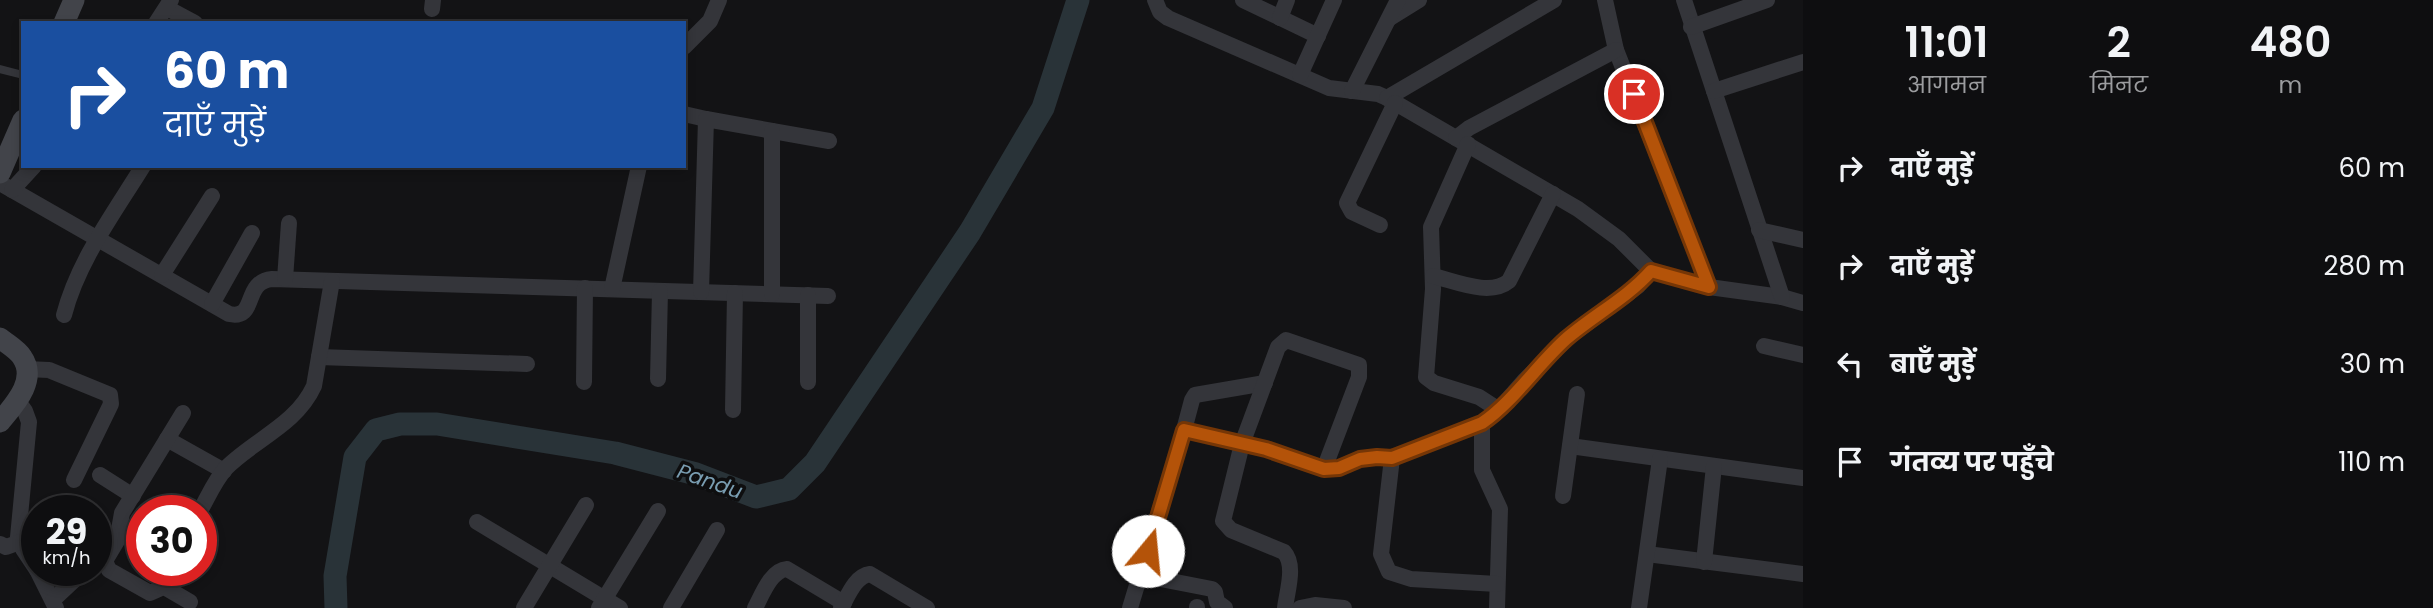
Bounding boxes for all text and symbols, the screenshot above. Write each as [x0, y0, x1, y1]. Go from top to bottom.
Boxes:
text: 11:01 [1905, 13, 1988, 72]
text: 2 [2107, 13, 2131, 72]
text: 480 [2249, 13, 2331, 72]
text: 60 m [164, 37, 289, 105]
icon: right [49, 49, 140, 140]
pin [1604, 64, 1664, 124]
text: आगमन [1907, 69, 1986, 101]
text: मिनट [2090, 69, 2148, 101]
text: m [2279, 69, 2302, 101]
icon: arrive [1615, 75, 1653, 113]
text: दाएँ मुड़ें [164, 102, 266, 147]
icon: right [1831, 149, 1869, 187]
text: दाएँ मुड़ें [1890, 150, 1973, 186]
text: 60 m [2338, 150, 2405, 186]
icon: right [1831, 247, 1869, 285]
text: दाएँ मुड़ें [1890, 248, 1973, 284]
text: 280 m [2324, 248, 2405, 284]
icon: left [1831, 345, 1869, 383]
text: बाएँ मुड़ें [1890, 346, 1975, 382]
text: 30 m [2340, 346, 2405, 382]
icon: arrive [1831, 443, 1869, 481]
text: गंतव्य पर पहुँचे [1890, 444, 2054, 480]
text: 110 m [2338, 444, 2405, 480]
water label: Pandu [673, 456, 747, 506]
speed limit sign: 30 [126, 495, 217, 586]
text: 29 [46, 507, 87, 556]
position arrow [1111, 514, 1185, 588]
text: km/h [43, 545, 90, 570]

